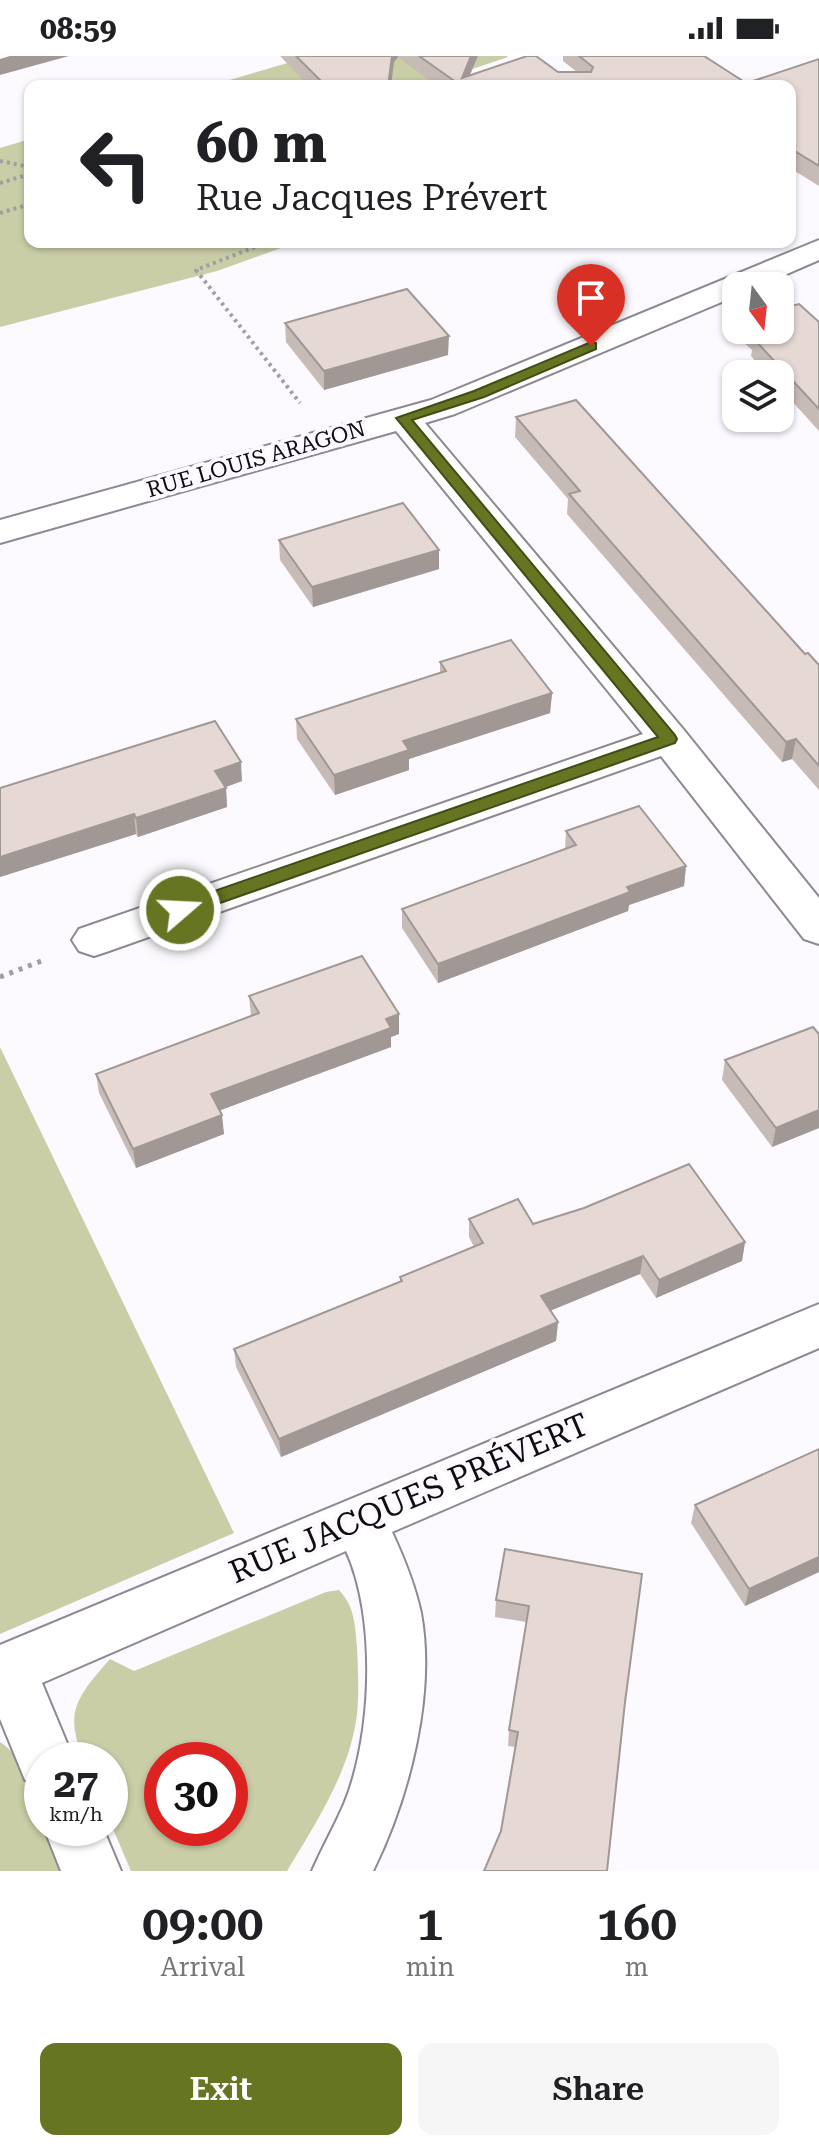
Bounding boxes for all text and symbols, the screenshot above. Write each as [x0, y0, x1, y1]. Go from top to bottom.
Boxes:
text: 08:59 [40, 11, 117, 46]
text: 60 m [196, 110, 327, 176]
icon: left [64, 112, 168, 216]
text: Rue Jacques Prévert [196, 177, 547, 219]
pin [557, 264, 625, 346]
north arrow [722, 272, 794, 344]
map controls [722, 272, 794, 432]
icon: arrive [569, 276, 613, 320]
button: layers [722, 360, 794, 432]
street label: RUE LOUIS ARAGON [144, 416, 368, 502]
position arrow [138, 868, 222, 952]
street label: RUE JACQUES PRÉVERT [224, 1405, 594, 1591]
speed limit sign: 30 [144, 1742, 248, 1846]
text: 27 [54, 1760, 98, 1807]
text: km/h [49, 1802, 103, 1826]
text: 09:00 [142, 1896, 264, 1952]
text: 1 [417, 1896, 443, 1952]
text: 160 [596, 1896, 677, 1952]
text: Arrival [161, 1952, 245, 1982]
text: min [406, 1952, 454, 1982]
text: m [625, 1952, 649, 1982]
button: Exit [40, 2043, 402, 2135]
button: Share [418, 2043, 779, 2135]

